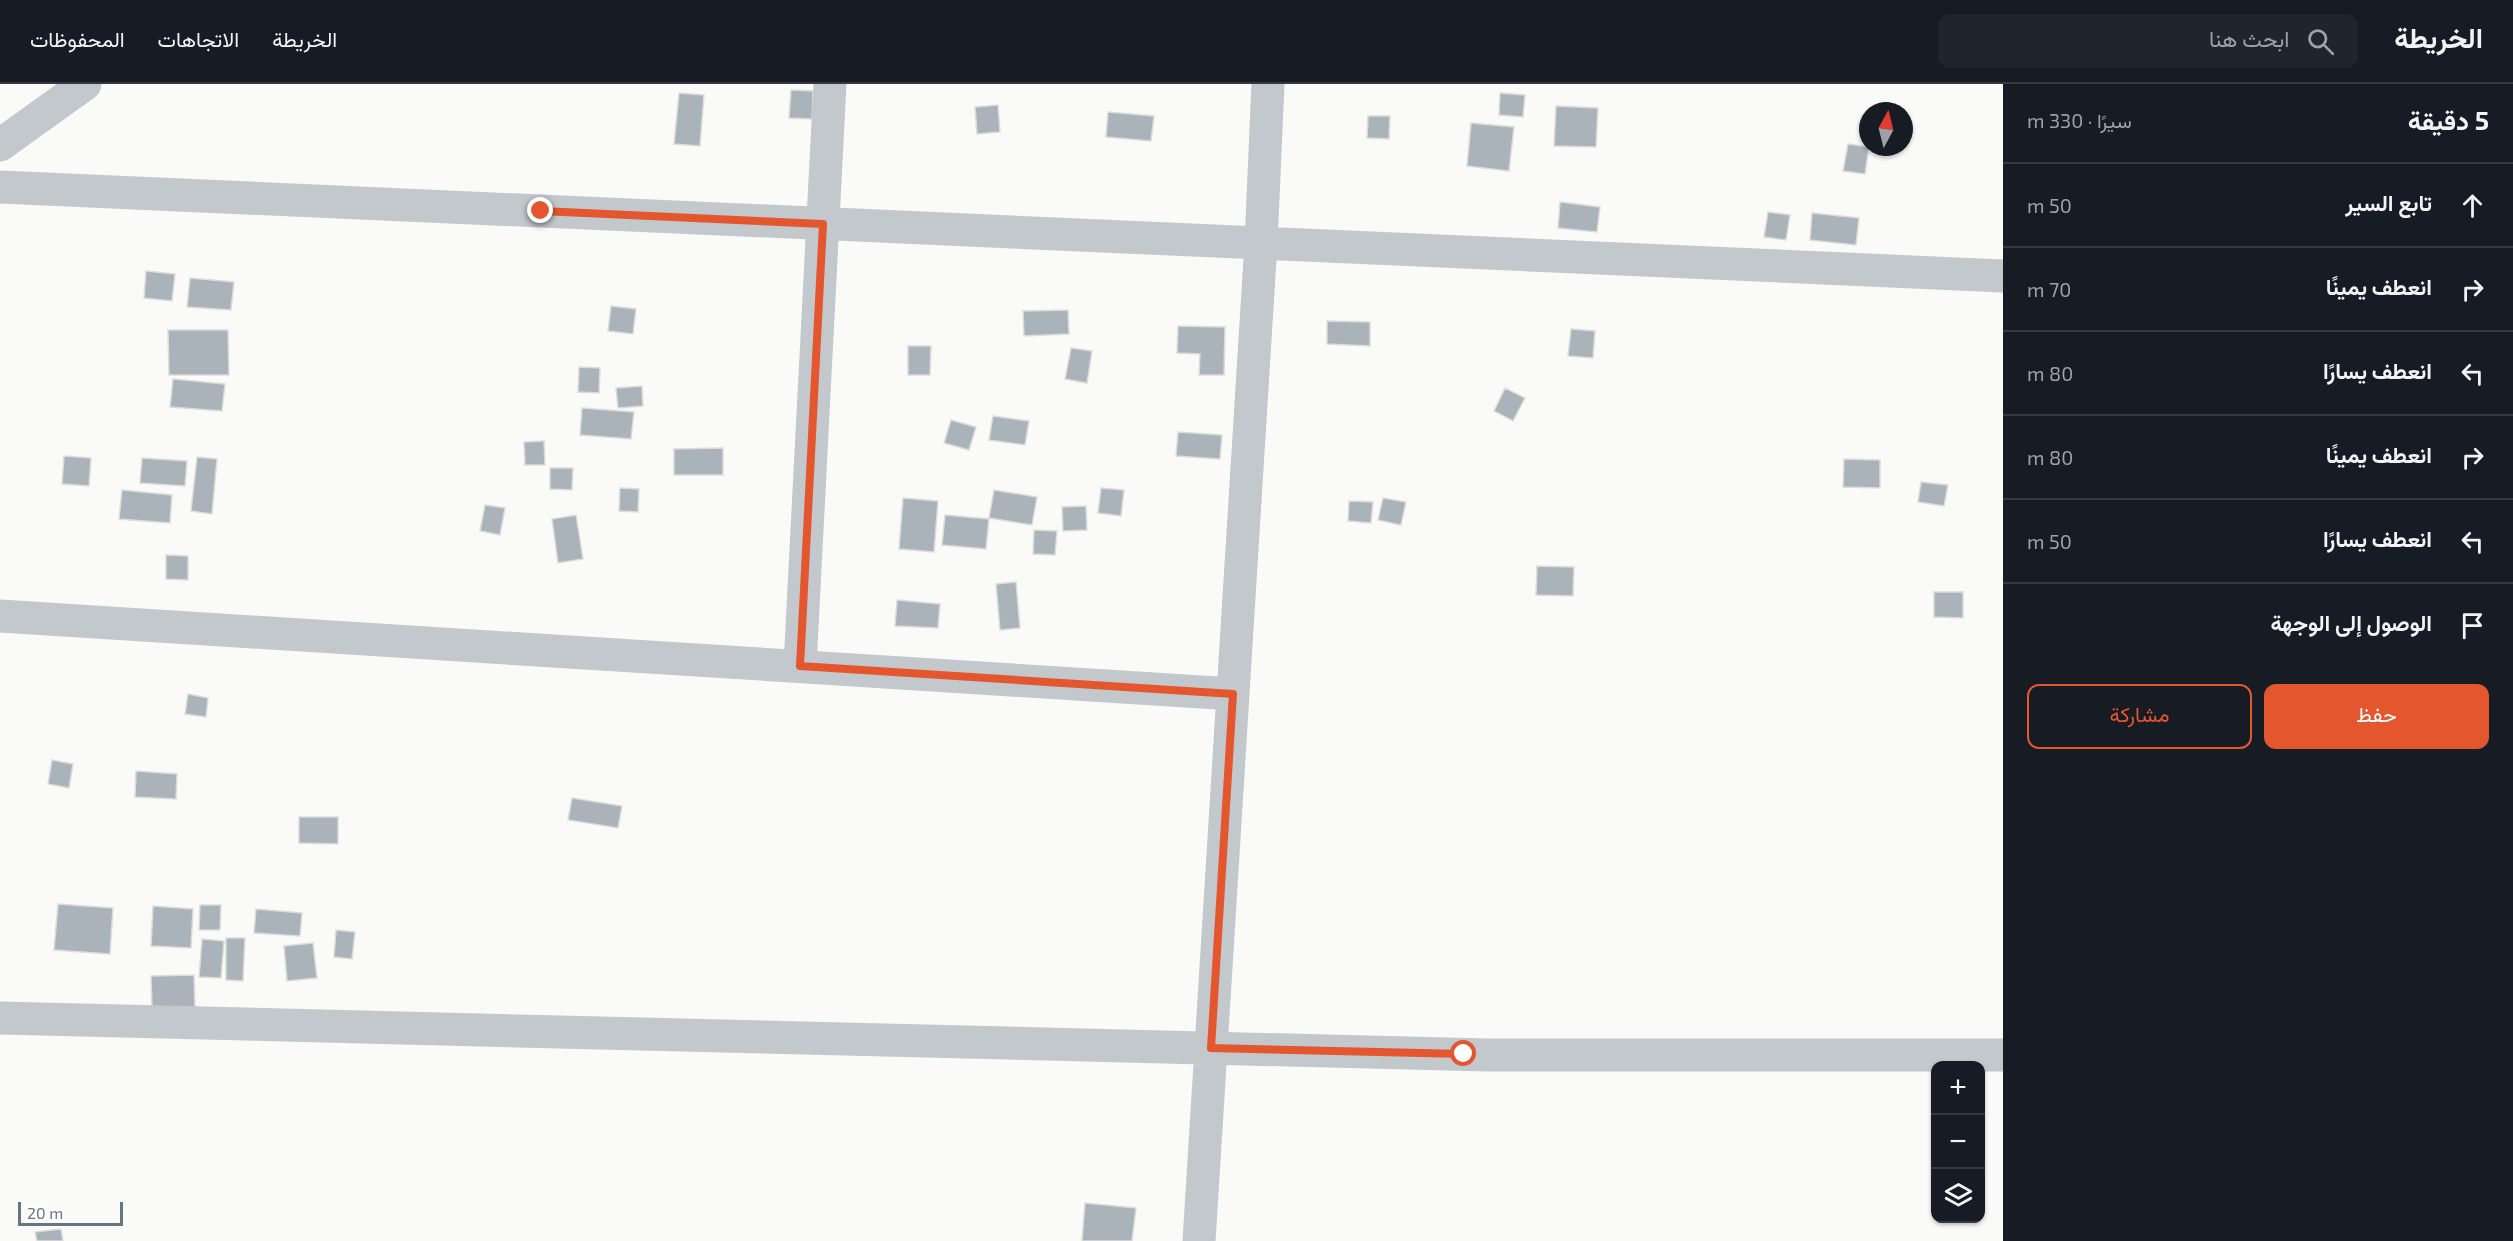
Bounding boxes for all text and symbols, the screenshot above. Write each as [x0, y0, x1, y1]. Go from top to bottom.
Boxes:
search box [1938, 14, 2358, 68]
text: الخريطة [2394, 20, 2483, 54]
text: ابحث هنا [2209, 25, 2289, 51]
icon: search [2304, 25, 2337, 58]
text: المحفوظات [30, 26, 125, 51]
text: الاتجاهات [158, 26, 239, 51]
text: الخريطة [272, 26, 337, 51]
north arrow [1859, 102, 1913, 156]
text: 5 دقيقة [2408, 104, 2489, 135]
text: سيرًا · 330 m [2027, 108, 2132, 132]
text: تابع السير [2345, 189, 2432, 215]
icon: ahead [2456, 189, 2489, 222]
text: 50 m [2027, 193, 2072, 217]
route end [527, 197, 553, 223]
text: انعطف يمينًا [2326, 273, 2432, 299]
icon: right [2456, 273, 2489, 306]
text: 70 m [2027, 277, 2071, 301]
text: انعطف يسارًا [2323, 357, 2432, 383]
icon: left [2456, 357, 2489, 390]
text: 80 m [2027, 361, 2073, 385]
text: انعطف يمينًا [2326, 441, 2432, 467]
icon: right [2456, 441, 2489, 474]
text: 80 m [2027, 445, 2073, 469]
text: انعطف يسارًا [2323, 525, 2432, 551]
icon: left [2456, 525, 2489, 558]
text: 50 m [2027, 529, 2072, 553]
text: الوصول إلى الوجهة [2270, 609, 2432, 635]
icon: arrive [2456, 609, 2489, 642]
button: مشاركة [2027, 684, 2252, 749]
button: حفظ [2264, 684, 2489, 749]
route start [1450, 1040, 1476, 1066]
map controls [1931, 1061, 1985, 1223]
button: + [1931, 1061, 1985, 1115]
button: − [1931, 1115, 1985, 1169]
button: layers [1931, 1169, 1985, 1223]
scale bar [18, 1199, 123, 1226]
text: 20 m [27, 1203, 63, 1222]

